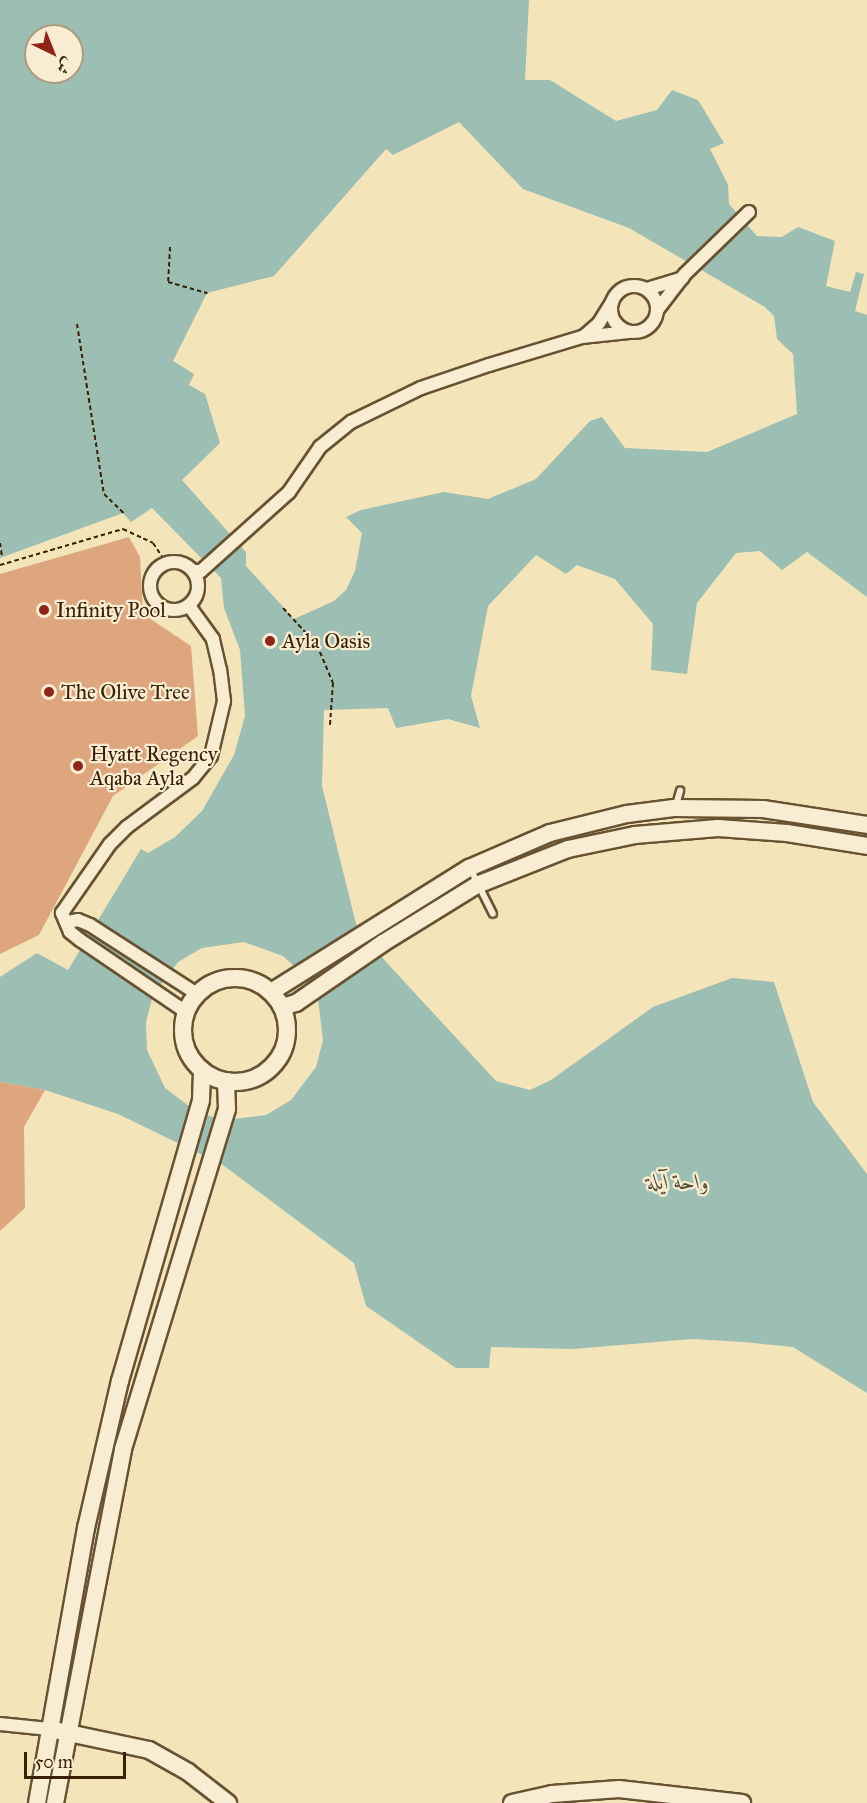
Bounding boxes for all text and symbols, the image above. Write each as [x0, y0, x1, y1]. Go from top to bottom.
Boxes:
north arrow [24, 24, 84, 84]
text: ش [53, 54, 78, 78]
place label: Infinity Pool [56, 597, 166, 623]
marker: Infinity Pool [37, 603, 51, 617]
place label: Ayla Oasis [282, 628, 370, 654]
marker: Ayla Oasis [263, 634, 277, 648]
place label: The Olive Tree [61, 679, 190, 705]
marker: The Olive Tree [42, 685, 56, 699]
place label: Hyatt Regency Aqaba Ayla [90, 741, 218, 791]
marker: Hyatt Regency Aqaba Ayla [71, 759, 85, 773]
water label: واحة آيلة [647, 1169, 709, 1195]
scale bar [27, 1740, 129, 1778]
text: 50 m [35, 1751, 73, 1773]

